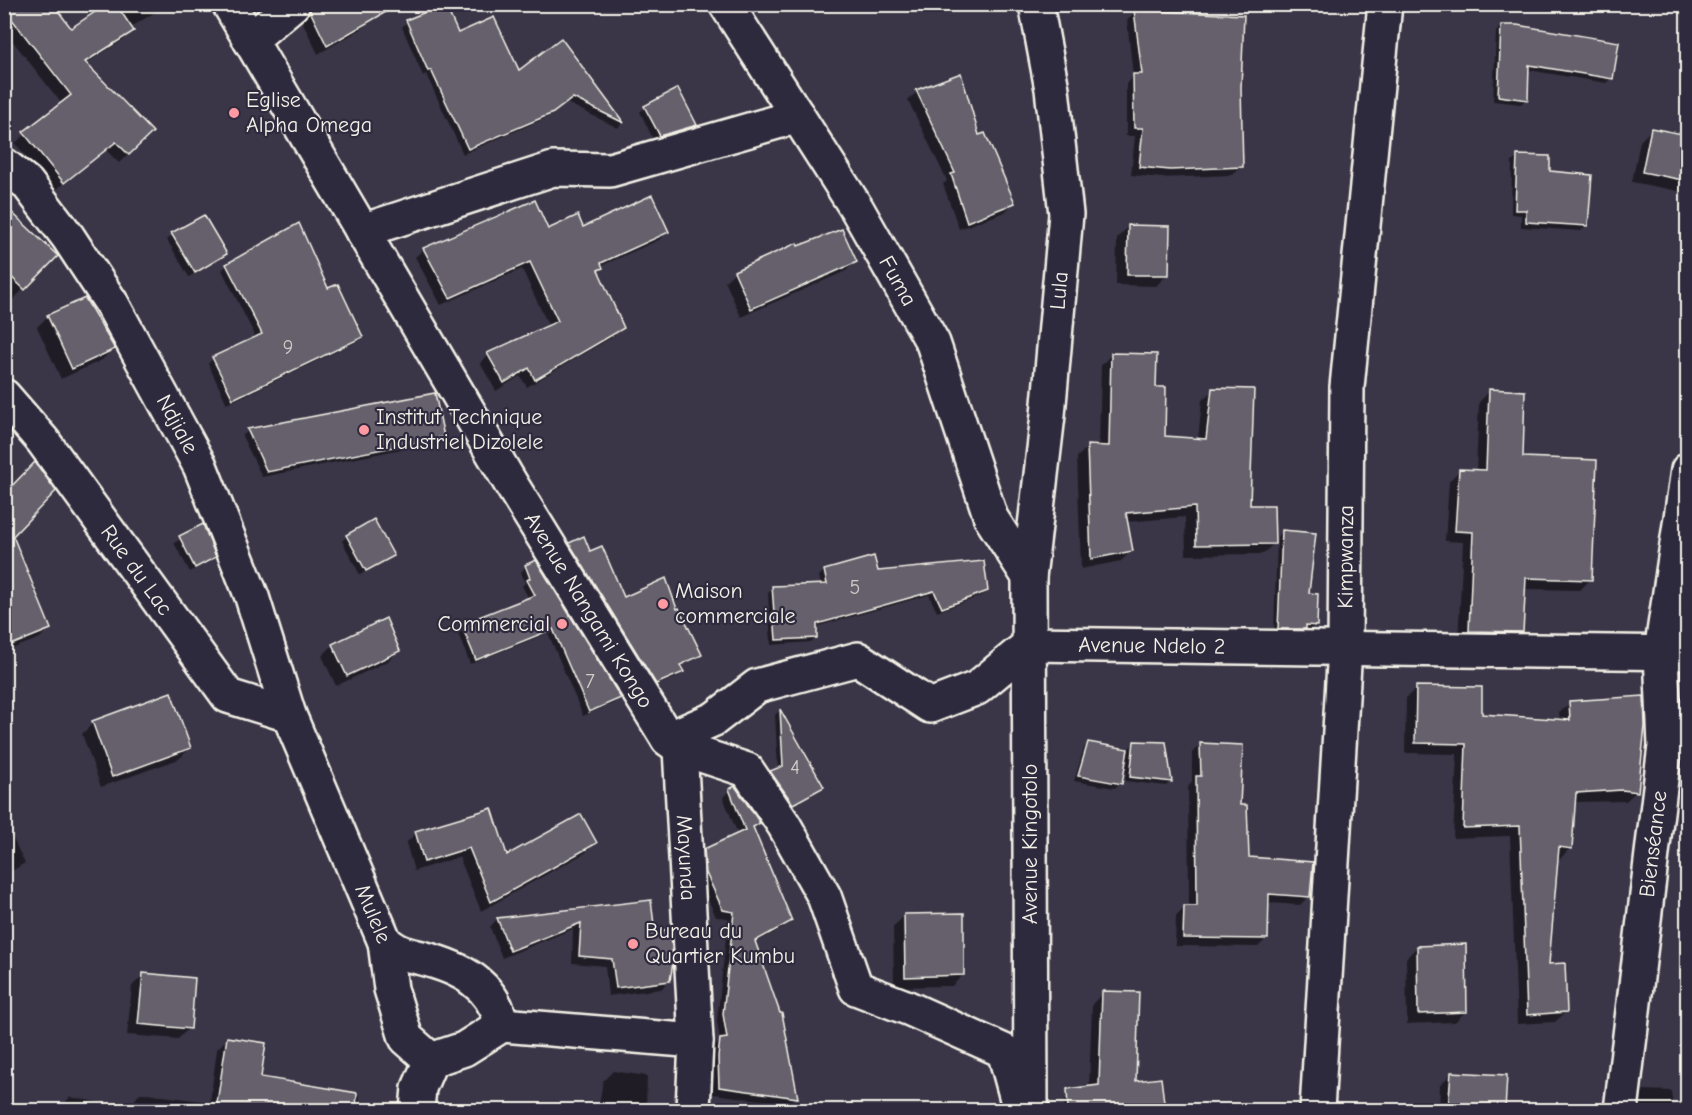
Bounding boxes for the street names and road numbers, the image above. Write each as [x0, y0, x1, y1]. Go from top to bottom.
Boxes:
street label: Fuma [873, 251, 922, 311]
street label: Lula [1044, 270, 1074, 311]
street label: Ndjiale [151, 390, 204, 458]
street label: Kimpwanza [1332, 505, 1359, 609]
street label: Avenue Nangami Kongo [519, 507, 659, 713]
street label: Rue du Lac [95, 520, 178, 621]
street label: Avenue Ndelo 2 [1078, 632, 1226, 660]
street label: Avenue Kingotolo [1017, 764, 1043, 924]
street label: Bienséance [1634, 789, 1672, 899]
street label: Mayunda [671, 814, 701, 902]
street label: Mulele [349, 880, 397, 947]

